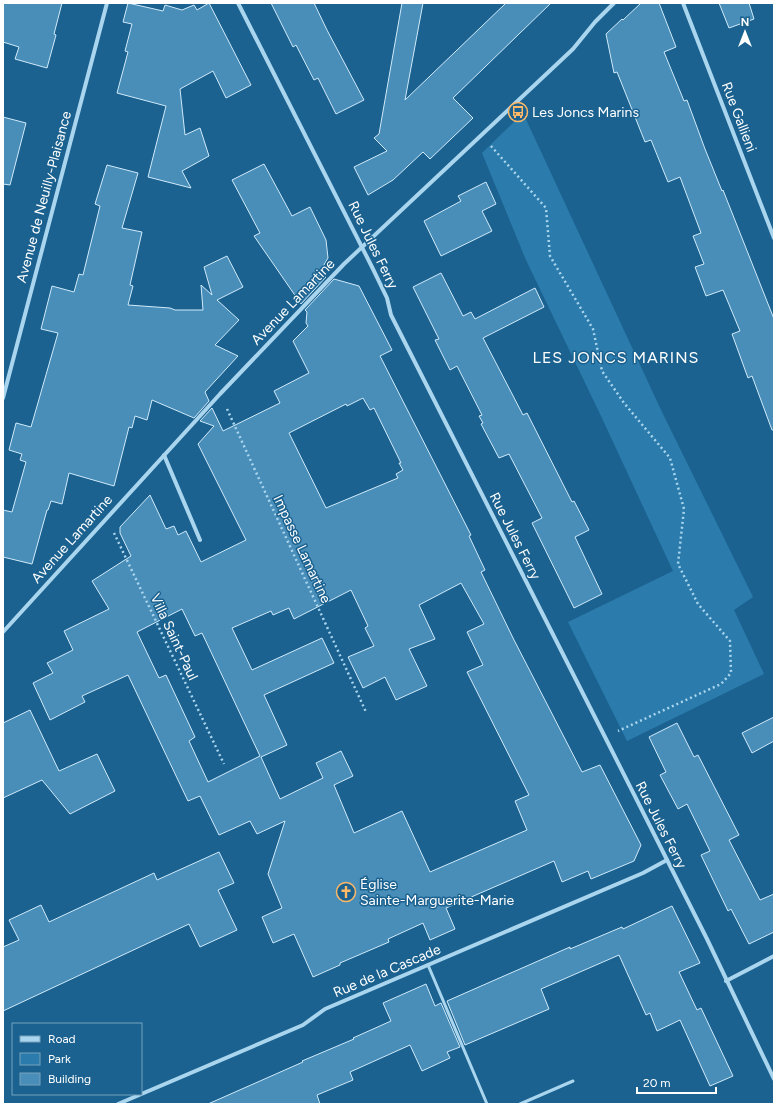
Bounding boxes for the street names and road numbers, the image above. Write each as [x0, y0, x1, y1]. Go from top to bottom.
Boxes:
street label: Rue Gallieni [718, 80, 760, 154]
street label: Avenue de Neuilly-Plaisance [13, 109, 75, 285]
street label: Rue Jules Ferry [344, 198, 402, 292]
street label: Avenue Lamartine [248, 255, 339, 349]
street label: Rue Jules Ferry [486, 490, 545, 583]
street label: Avenue Lamartine [28, 491, 116, 587]
street label: Impasse Lamartine [269, 492, 335, 606]
street label: Villa Saint-Paul [147, 591, 201, 683]
street label: Rue Jules Ferry [632, 779, 691, 872]
street label: Rue de la Cascade [331, 941, 444, 1001]

